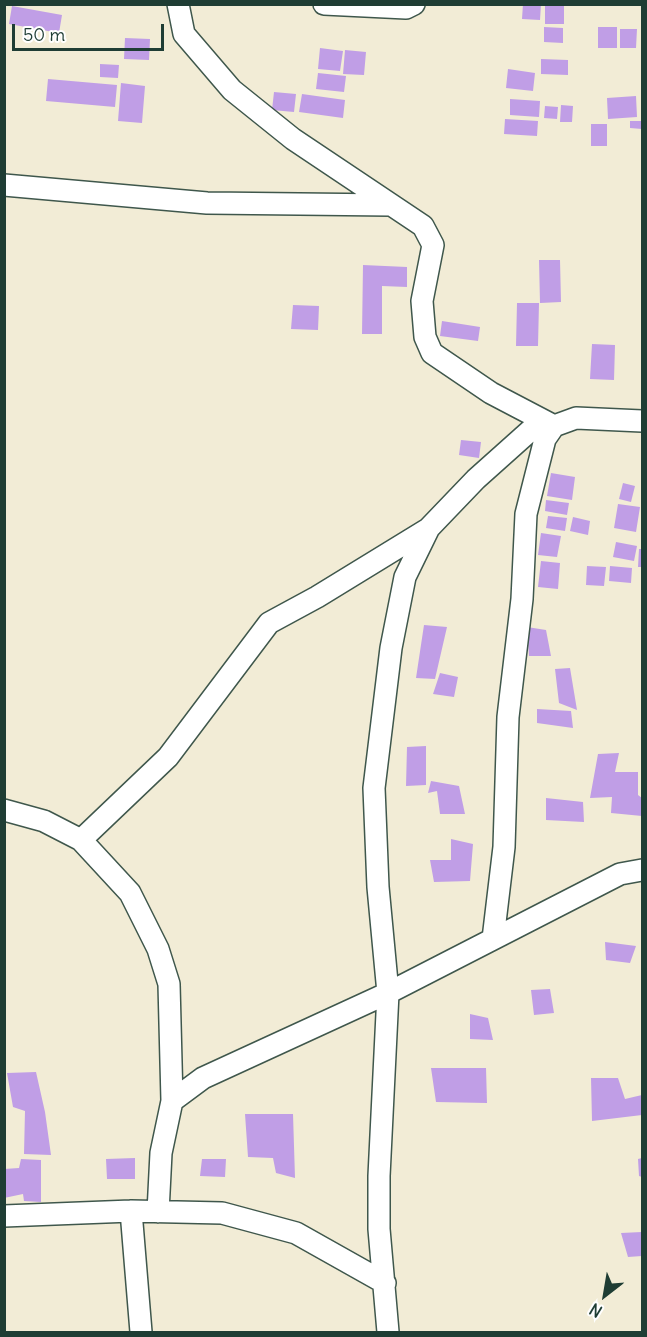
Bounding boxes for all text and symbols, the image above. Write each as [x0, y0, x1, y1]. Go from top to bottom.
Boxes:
scale bar [15, 12, 166, 50]
text: 50 m [23, 23, 65, 46]
north arrow [575, 1265, 635, 1325]
text: N [586, 1299, 606, 1322]

